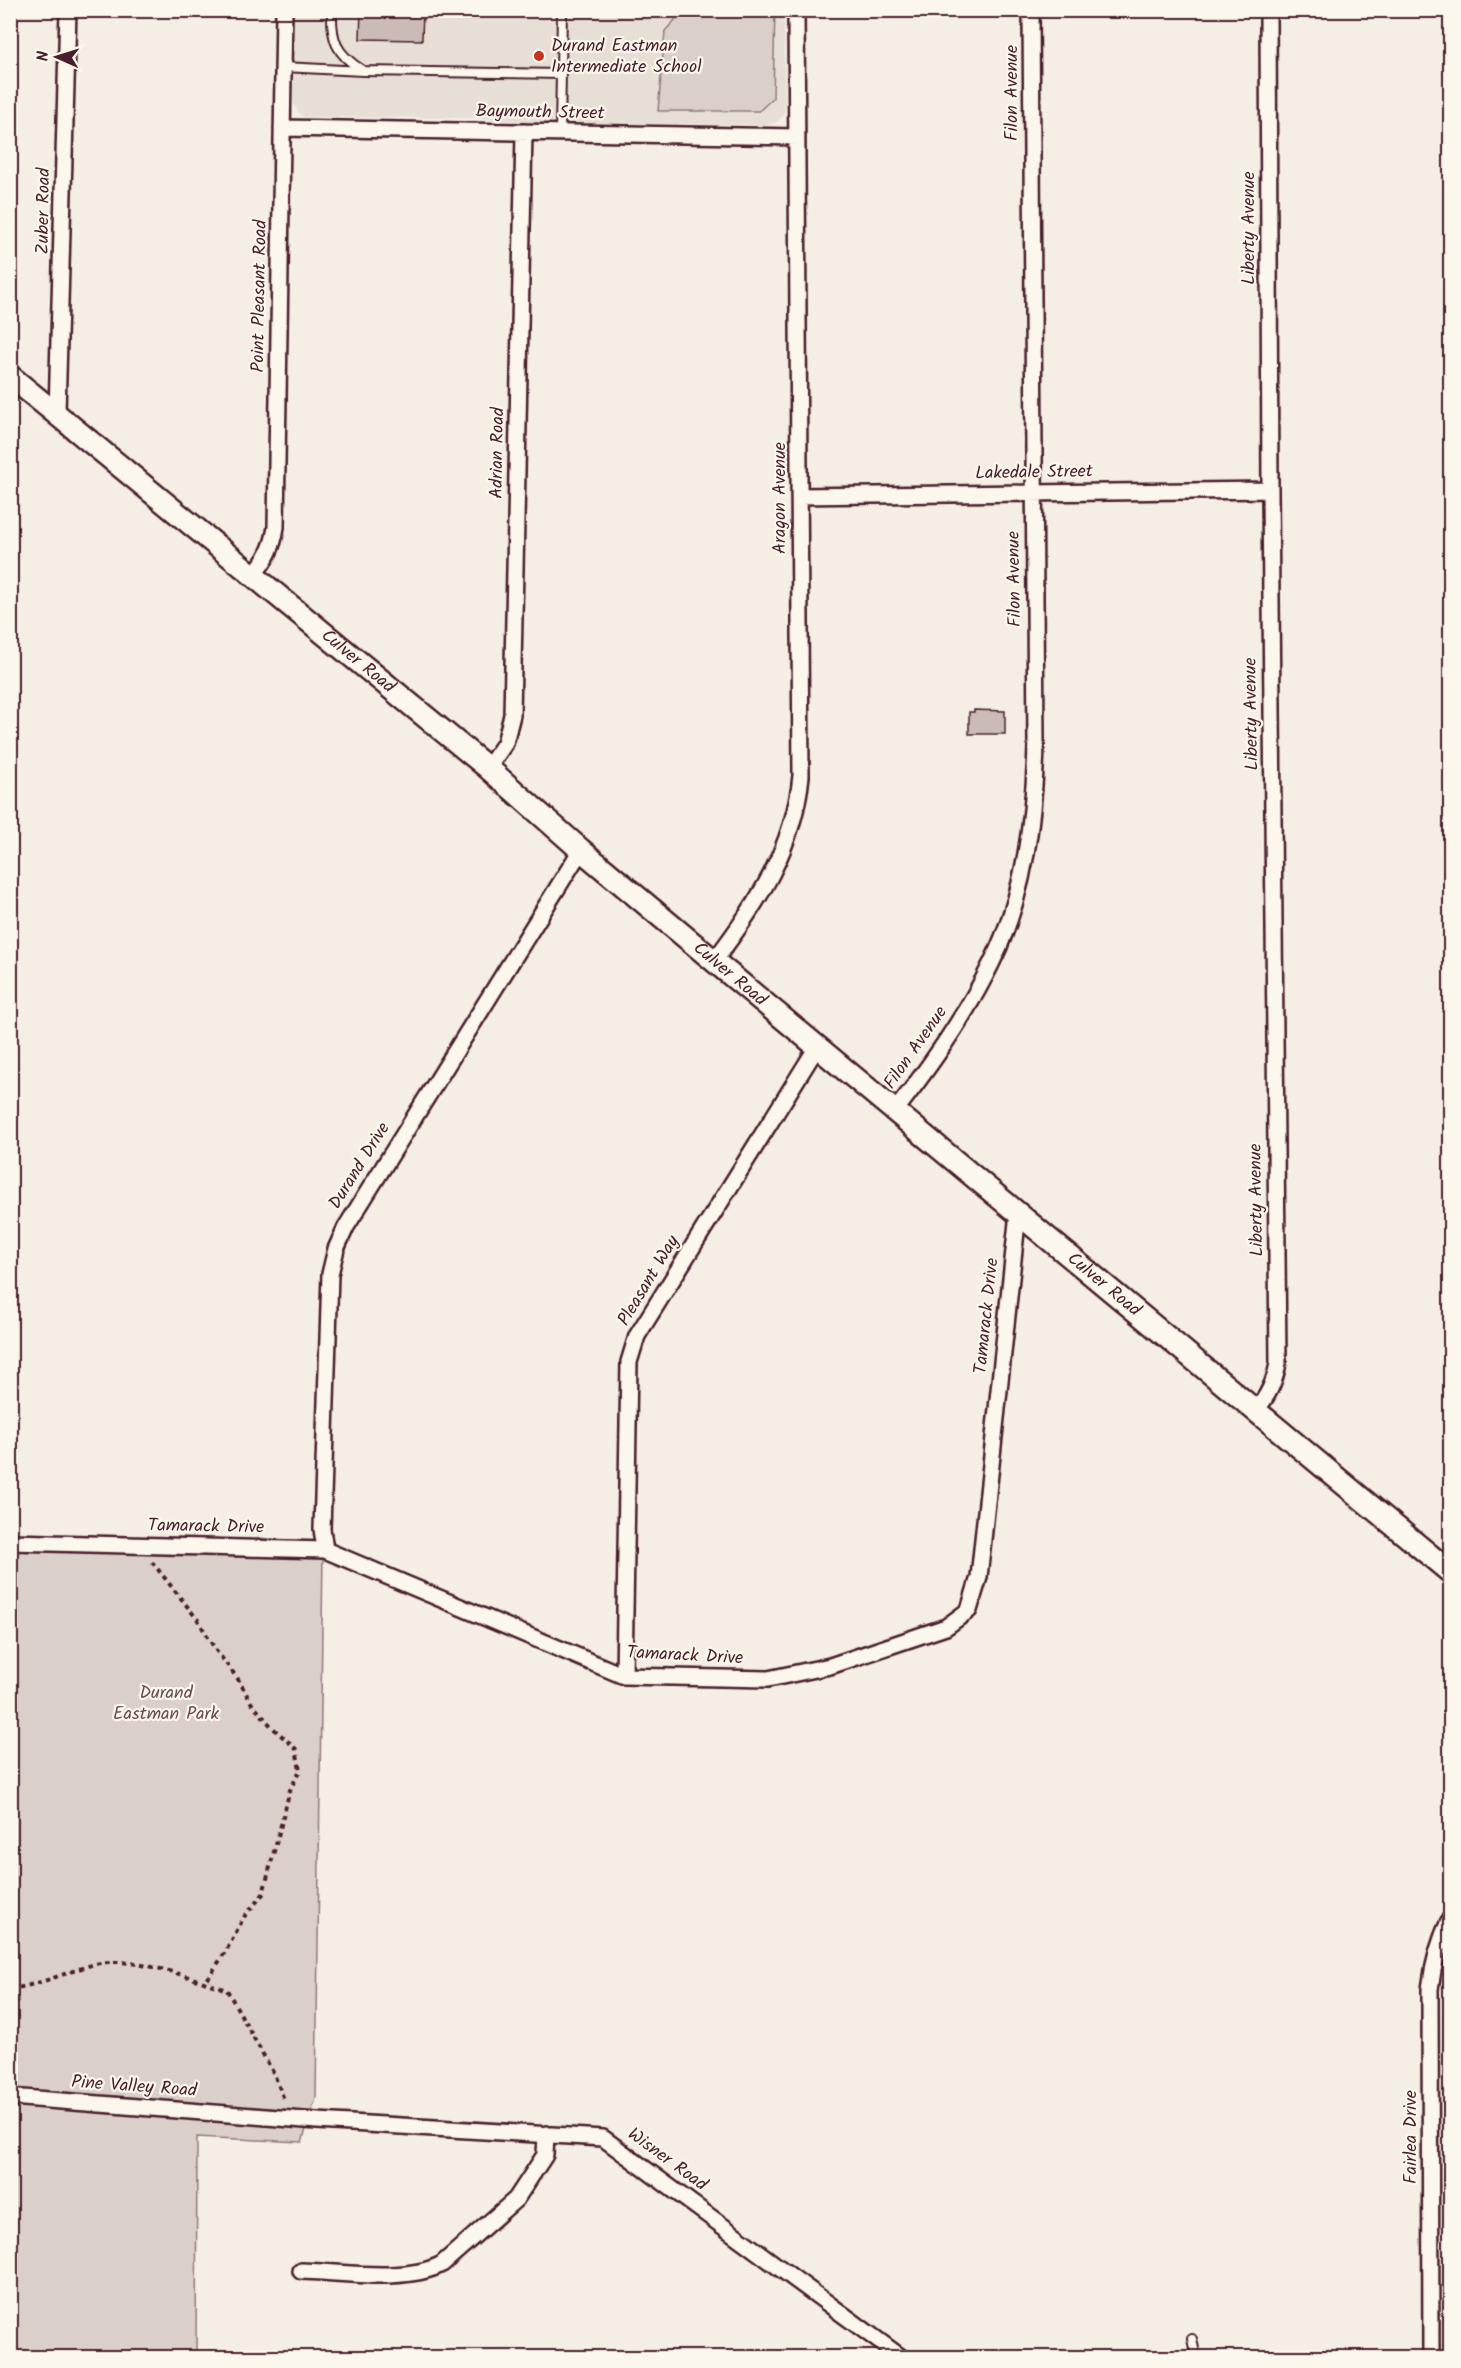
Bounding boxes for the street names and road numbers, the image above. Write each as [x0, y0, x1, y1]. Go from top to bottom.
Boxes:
street label: Filon Avenue [998, 45, 1027, 141]
street label: Baymouth Street [475, 97, 606, 129]
street label: Zuber Road [29, 166, 59, 255]
street label: Liberty Avenue [1235, 171, 1264, 285]
street label: Point Pleasant Road [244, 218, 276, 373]
street label: Adrian Road [483, 406, 513, 499]
street label: Aragon Avenue [766, 442, 795, 554]
street label: Lakedale Street [975, 457, 1094, 489]
street label: Filon Avenue [1000, 531, 1030, 627]
street label: Culver Road [314, 622, 402, 701]
street label: Liberty Avenue [1237, 657, 1267, 771]
street label: Culver Road [686, 935, 774, 1014]
street label: Filon Avenue [877, 1000, 955, 1096]
street label: Durand Drive [322, 1117, 398, 1215]
street label: Liberty Avenue [1242, 1143, 1272, 1257]
street label: Pleasant Way [610, 1230, 688, 1332]
street label: Culver Road [1060, 1245, 1148, 1325]
street label: Tamarack Drive [966, 1257, 1008, 1375]
street label: Tamarack Drive [148, 1511, 264, 1543]
street label: Tamarack Drive [626, 1638, 744, 1674]
street label: Pine Valley Road [70, 2068, 199, 2106]
street label: Fairlea Drive [1397, 2090, 1426, 2184]
street label: Wisner Road [621, 2121, 714, 2200]

